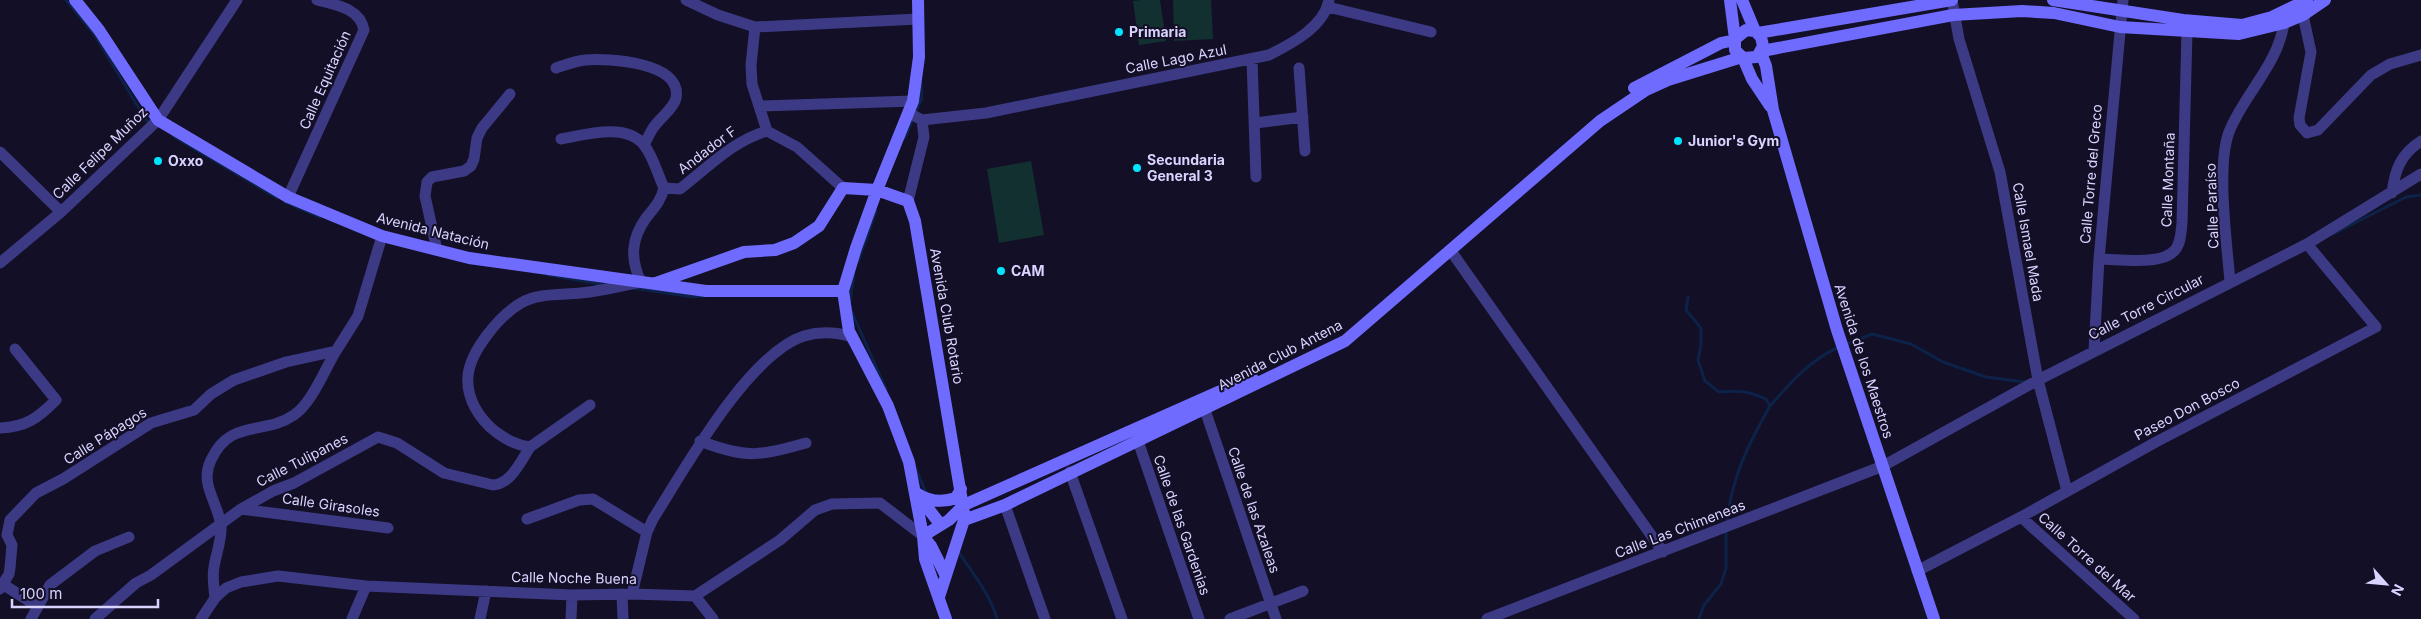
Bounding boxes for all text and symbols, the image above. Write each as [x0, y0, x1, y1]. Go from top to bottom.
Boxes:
place label: Primaria [1129, 23, 1186, 40]
marker: Primaria [1113, 26, 1125, 38]
street label: Calle Equitación [295, 28, 354, 132]
street label: Calle Lago Azul [1124, 40, 1228, 77]
street label: Calle Felipe Muñoz [49, 103, 151, 202]
street label: Calle Torre del Greco [2076, 103, 2105, 244]
street label: Andador F [674, 122, 739, 177]
place label: Junior's Gym [1688, 132, 1779, 149]
street label: Calle Montaña [2157, 132, 2178, 228]
marker: Junior's Gym [1672, 135, 1684, 147]
place label: Secundaria General 3 [1147, 151, 1225, 184]
place label: Oxxo [168, 152, 204, 169]
marker: Oxxo [152, 155, 164, 167]
marker: Secundaria General 3 [1131, 162, 1143, 174]
street label: Calle Paraíso [2202, 163, 2221, 249]
street label: Calle Ismael Mada [2010, 181, 2047, 303]
street label: Avenida Natación [375, 208, 491, 253]
street label: Avenida Club Rotario [927, 247, 968, 385]
place label: CAM [1011, 262, 1044, 279]
marker: CAM [995, 265, 1007, 277]
street label: Calle Torre Circular [2085, 270, 2206, 343]
street label: Avenida de los Maestros [1831, 281, 1898, 440]
street label: Avenida Club Antena [1215, 316, 1345, 393]
street label: Paseo Don Bosco [2131, 374, 2242, 443]
street label: Calle Pápagos [60, 403, 149, 468]
street label: Calle Tulipanes [253, 429, 350, 490]
street label: Calle de las Azaleas [1225, 444, 1284, 575]
street label: Calle de las Gardenias [1150, 452, 1214, 597]
street label: Calle Girasoles [281, 489, 381, 520]
street label: Calle Las Chimeneas [1612, 496, 1747, 561]
street label: Calle Torre del Mar [2035, 508, 2140, 605]
north arrow [2361, 559, 2411, 609]
street label: Calle Noche Buena [511, 568, 637, 587]
scale bar [12, 576, 159, 608]
text: N [2388, 582, 2408, 599]
text: 100 m [20, 584, 62, 603]

